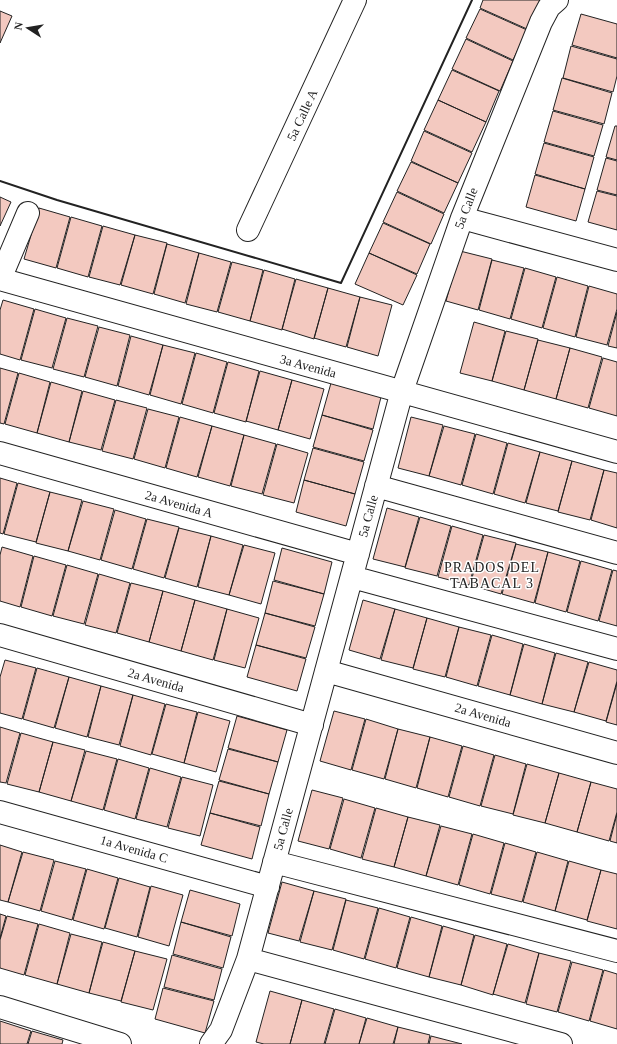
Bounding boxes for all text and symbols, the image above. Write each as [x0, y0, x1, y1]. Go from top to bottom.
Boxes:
north arrow [8, 8, 48, 48]
text: N [12, 21, 25, 31]
street label: 5a Calle A [284, 86, 321, 143]
street label: 5a Calle [451, 185, 481, 231]
street label: 3a Avenida [278, 351, 338, 381]
street label: 2a Avenida A [143, 487, 215, 521]
street label: 5a Calle [355, 493, 381, 539]
district label: PRADOS DEL TABACAL 3 [444, 560, 540, 591]
street label: 2a Avenida [126, 665, 186, 695]
street label: 2a Avenida [453, 700, 513, 730]
street label: 5a Calle [270, 806, 296, 852]
street label: 1a Avenida C [98, 832, 170, 866]

